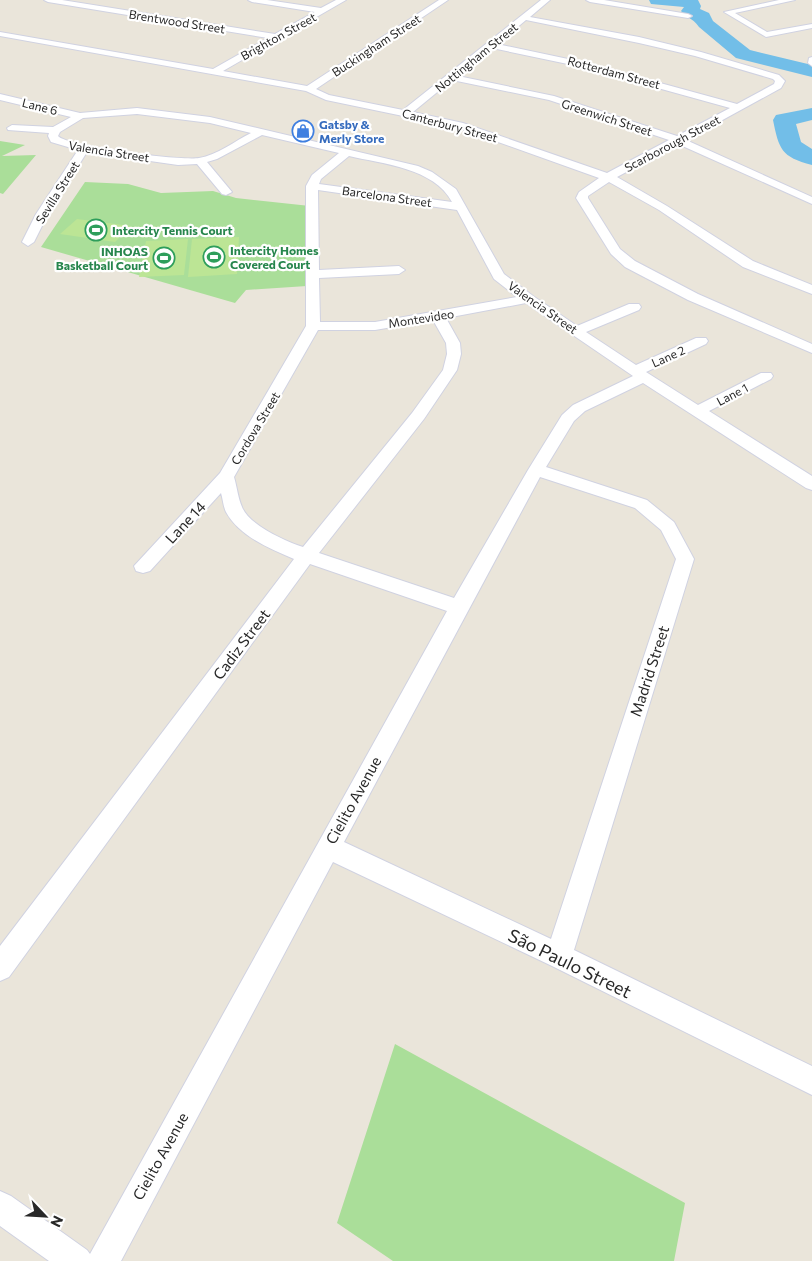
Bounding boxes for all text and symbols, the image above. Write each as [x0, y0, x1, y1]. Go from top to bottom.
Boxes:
street label: Brentwood Street [128, 6, 226, 36]
street label: Brighton Street [238, 9, 318, 63]
street label: Buckingham Street [329, 11, 423, 79]
street label: Nottingham Street [432, 19, 520, 95]
street label: Rotterdam Street [566, 53, 662, 91]
street label: Lane 6 [21, 95, 59, 117]
street label: Greenwich Street [560, 96, 654, 138]
street label: Canterbury Street [401, 106, 499, 145]
street label: Scarborough Street [622, 112, 722, 174]
place label: Gatsby & Merly Store [319, 117, 384, 145]
shop icon: Gatsby & Merly Store [291, 119, 315, 143]
street label: Valencia Street [68, 138, 150, 164]
street label: Sevilla Street [32, 158, 82, 226]
street label: Barcelona Street [341, 183, 433, 209]
sports icon: Intercity Tennis Court [84, 218, 108, 242]
place label: Intercity Tennis Court [112, 223, 232, 237]
place label: Intercity Homes Covered Court [230, 243, 319, 271]
place label: INHOAS Basketball Court [56, 244, 148, 272]
sports icon: Intercity Homes Covered Court [202, 245, 226, 269]
sports icon: INHOAS Basketball Court [152, 246, 176, 270]
street label: Valencia Street [506, 278, 581, 336]
street label: Montevideo [387, 306, 455, 330]
street label: Lane 2 [649, 342, 687, 370]
street label: Lane 1 [714, 380, 750, 408]
street label: Cordova Street [228, 389, 282, 467]
street label: Lane 14 [161, 497, 209, 547]
street label: Cadiz Street [209, 605, 273, 683]
street label: Madrid Street [626, 623, 672, 719]
street label: Cielito Avenue [321, 753, 385, 847]
street label: São Paulo Street [505, 924, 635, 1002]
street label: Cielito Avenue [128, 1109, 192, 1203]
north arrow [20, 1191, 70, 1241]
text: N [47, 1213, 67, 1230]

